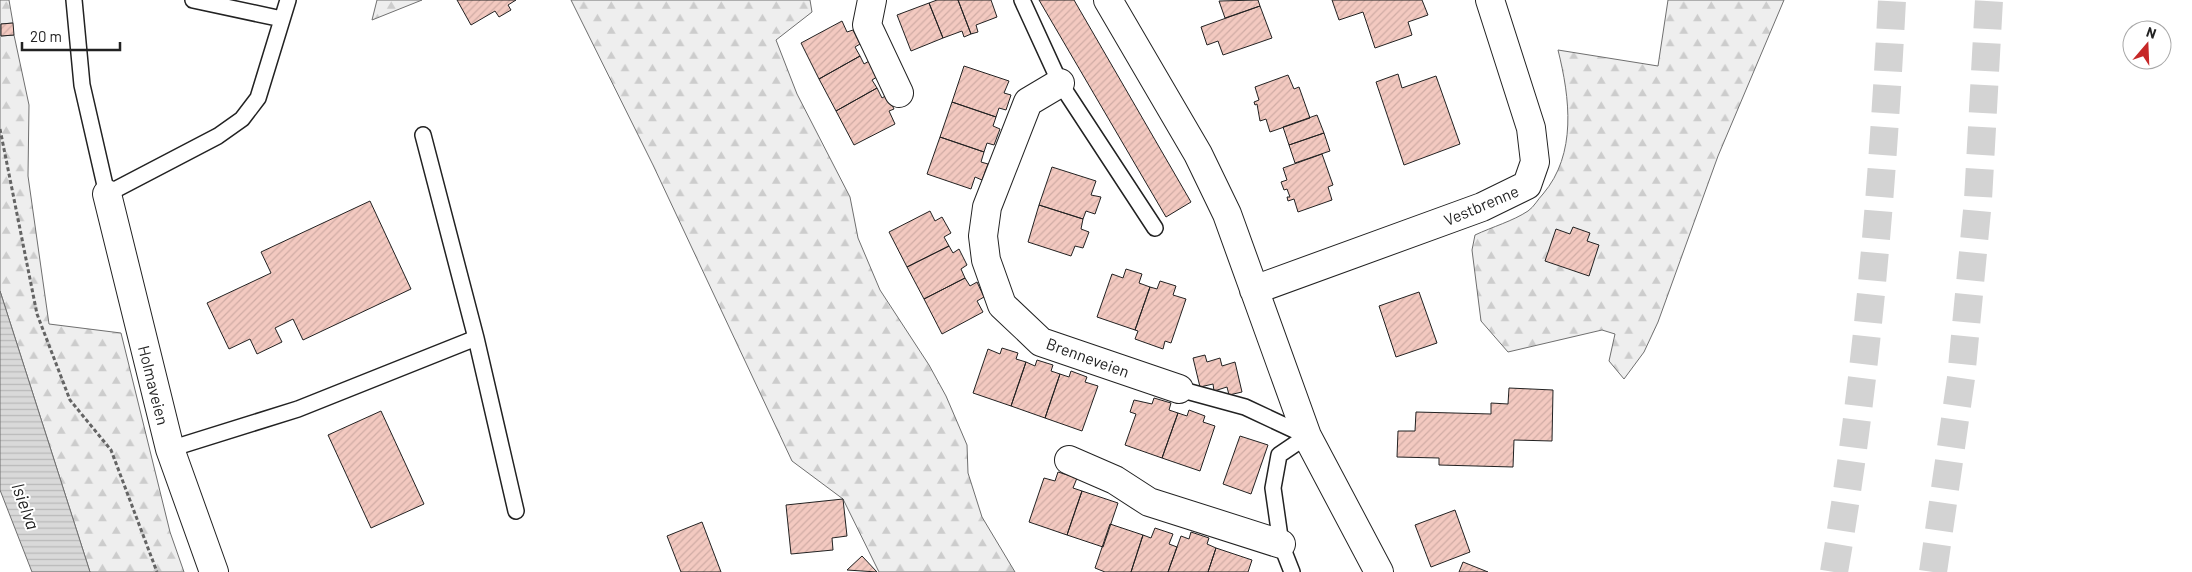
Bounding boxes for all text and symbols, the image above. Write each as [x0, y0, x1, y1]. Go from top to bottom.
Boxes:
scale bar [22, 20, 120, 52]
north arrow [2122, 20, 2172, 70]
text: N [2144, 23, 2159, 42]
text: 20 m [30, 27, 62, 45]
street label: Vestbrenne [1441, 181, 1521, 229]
street label: Brenneveien [1044, 333, 1132, 381]
street label: Holmaveien [135, 343, 173, 427]
water label: Isielva [7, 480, 45, 532]

